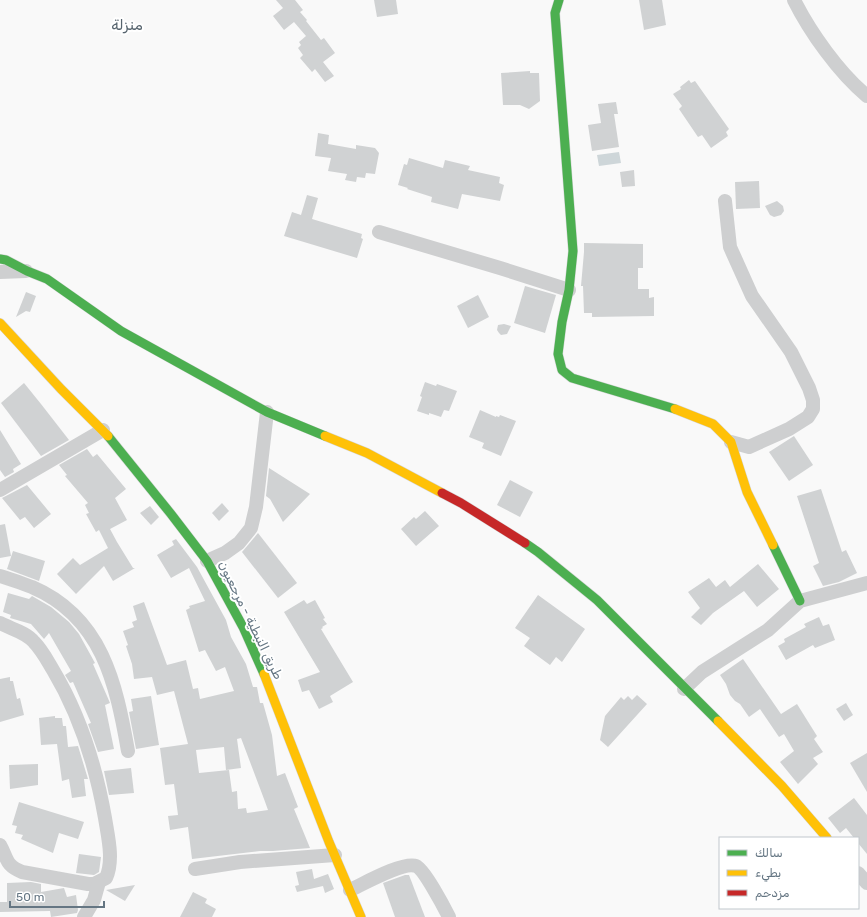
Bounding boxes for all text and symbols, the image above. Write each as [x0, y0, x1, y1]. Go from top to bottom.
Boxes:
district label: منزلة [111, 16, 143, 34]
street label: طريق النبطية - مرجعيون [215, 558, 286, 682]
legend [719, 837, 859, 909]
text: سالك [755, 846, 783, 860]
text: بطيء [755, 866, 781, 882]
scale bar [10, 883, 104, 909]
text: مزدحم [755, 886, 790, 901]
text: 50 m [16, 890, 44, 904]

